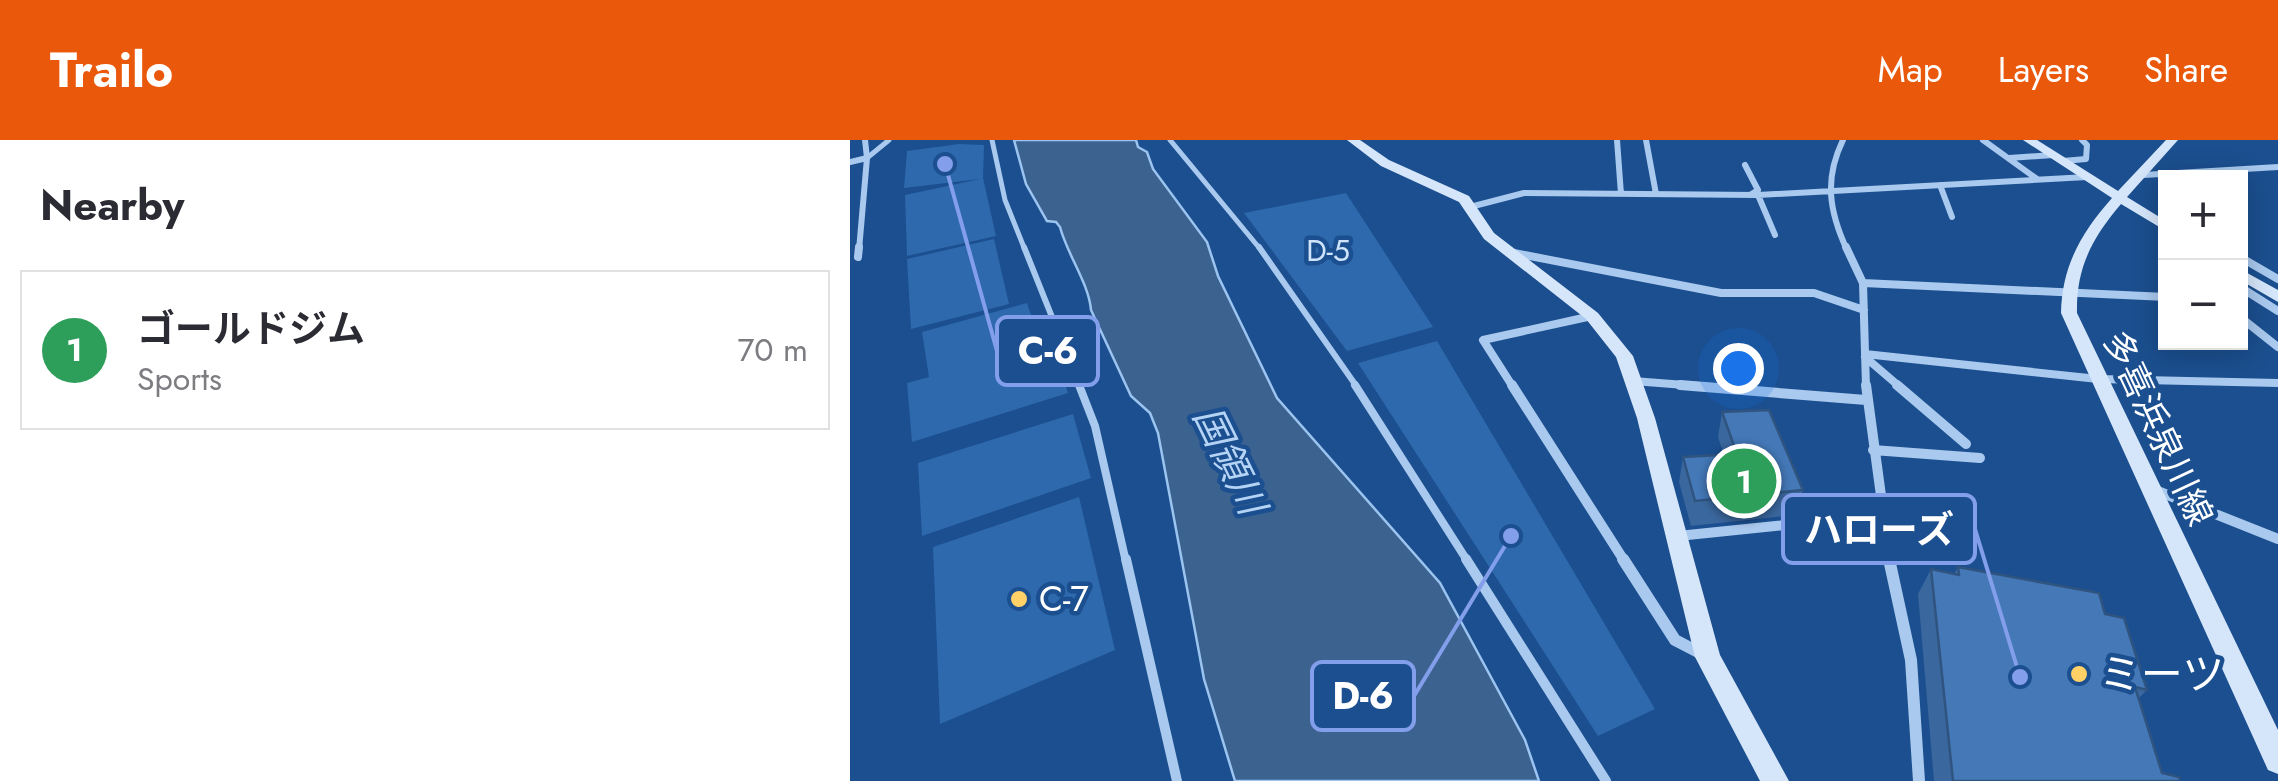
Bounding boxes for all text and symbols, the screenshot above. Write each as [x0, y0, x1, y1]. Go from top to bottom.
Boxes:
text: Trailo [50, 36, 173, 105]
text: Map [1878, 45, 1943, 95]
text: Layers [1998, 45, 2089, 95]
text: Share [2144, 45, 2228, 95]
map controls [2158, 170, 2248, 350]
button: + [2158, 170, 2248, 260]
text: Nearby [40, 175, 184, 236]
park label: D-5 [1306, 229, 1350, 272]
button: − [2158, 260, 2248, 350]
text: ゴールドジム [137, 301, 365, 356]
callout: C-6 [997, 317, 1098, 385]
street label: 多喜浜泉川線 [2091, 322, 2225, 534]
text: C-6 [1018, 323, 1078, 378]
text: 1 [66, 327, 83, 373]
text: 70 m [737, 327, 808, 373]
your location [1713, 343, 1764, 394]
text: Sports [137, 356, 222, 402]
water label: 国領川 [1180, 397, 1281, 527]
pin: 1 [1712, 444, 1776, 518]
callout: ハローズ [1783, 495, 1975, 563]
text: ハローズ [1804, 502, 1954, 557]
place label: C-7 [1039, 574, 1089, 624]
marker: C-7 [1008, 588, 1030, 610]
place label: ミーツ [2099, 644, 2224, 705]
callout: D-6 [1312, 662, 1414, 730]
marker: ミーツ [2068, 663, 2090, 685]
text: D-6 [1332, 668, 1394, 723]

